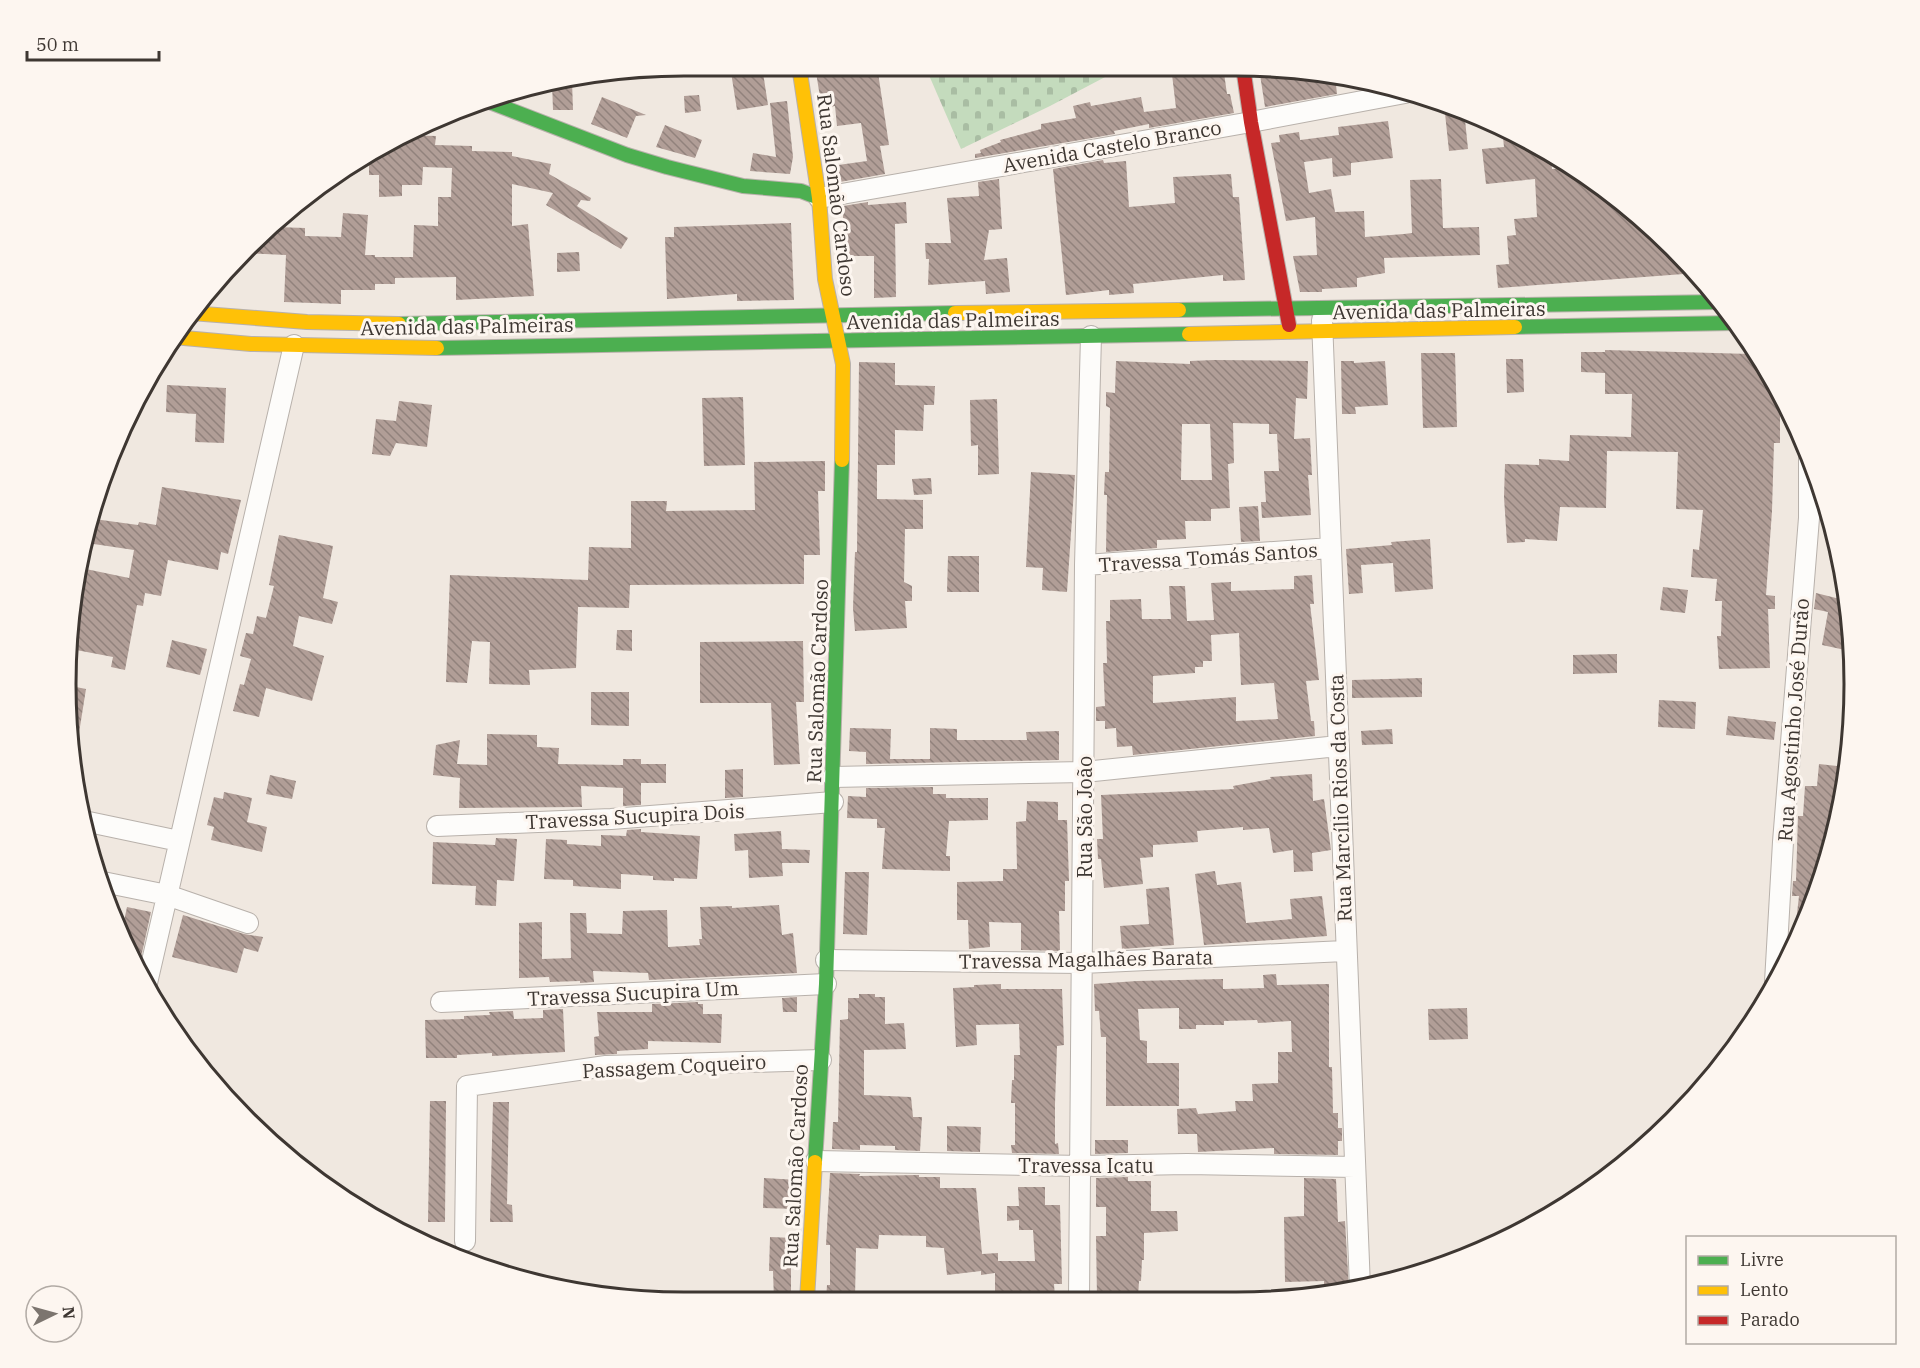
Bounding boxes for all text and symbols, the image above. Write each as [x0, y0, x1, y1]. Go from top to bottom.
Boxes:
scale bar [27, 24, 159, 62]
text: 50 m [36, 33, 79, 56]
street label: Rua Salomão Cardoso [811, 92, 863, 298]
street label: Avenida Castelo Branco [1001, 113, 1223, 179]
street label: Avenida das Palmeiras [1332, 295, 1546, 325]
street label: Avenida das Palmeiras [846, 305, 1060, 335]
street label: Avenida das Palmeiras [360, 311, 574, 341]
street label: Travessa Tomás Santos [1097, 536, 1319, 578]
street label: Rua Salomão Cardoso [800, 578, 834, 784]
street label: Rua Agostinho José Durão [1771, 597, 1815, 843]
street label: Rua Marcílio Rios da Costa [1322, 673, 1358, 922]
street label: Rua São João [1071, 756, 1098, 878]
street label: Travessa Sucupira Dois [525, 797, 745, 835]
street label: Travessa Magalhães Barata [958, 943, 1214, 975]
street label: Travessa Sucupira Um [526, 974, 740, 1012]
street label: Passagem Coqueiro [581, 1048, 767, 1084]
street label: Rua Salomão Cardoso [776, 1063, 814, 1269]
street label: Travessa Icatu [1018, 1152, 1154, 1179]
legend [1686, 1236, 1896, 1344]
text: Livre [1740, 1248, 1784, 1271]
text: Lento [1740, 1278, 1788, 1301]
north arrow [24, 1284, 84, 1344]
text: N [58, 1306, 79, 1320]
text: Parado [1740, 1308, 1800, 1331]

